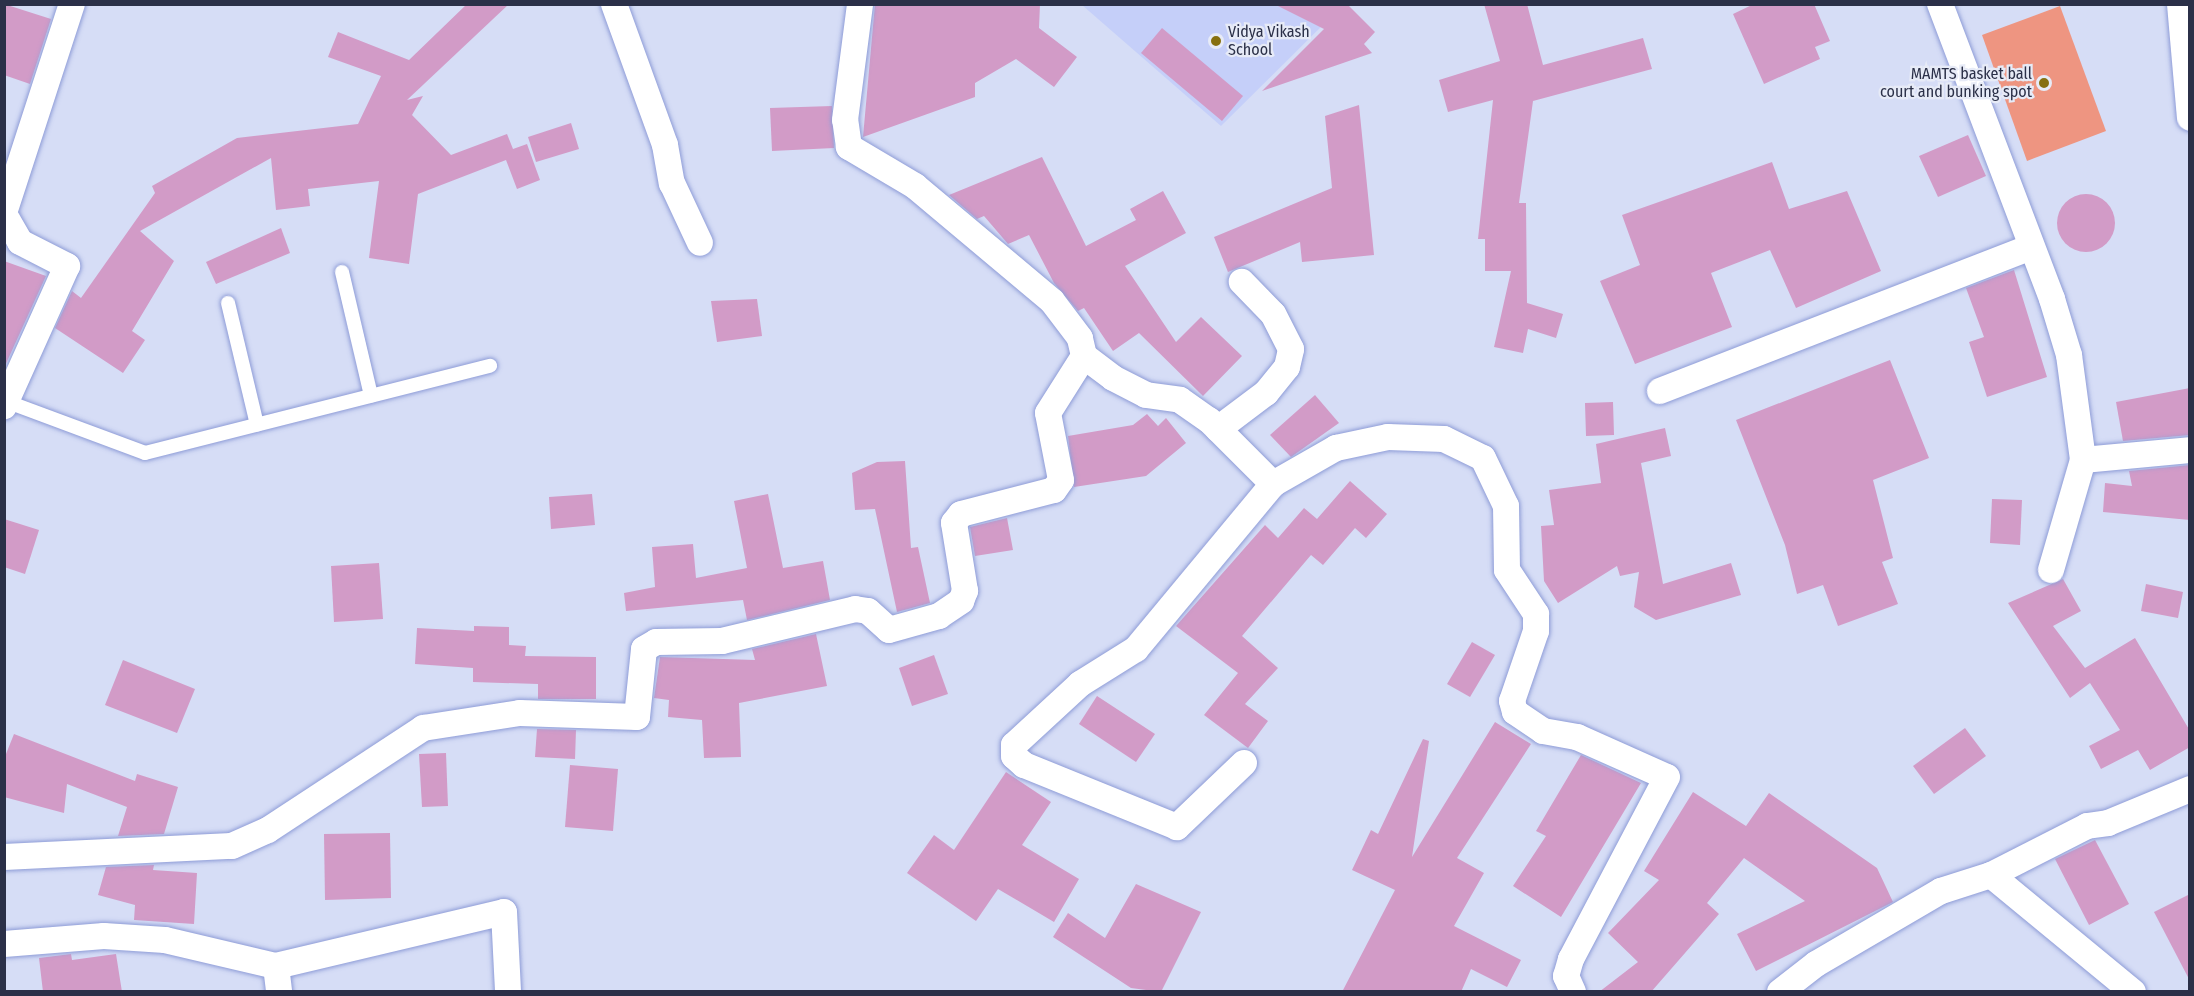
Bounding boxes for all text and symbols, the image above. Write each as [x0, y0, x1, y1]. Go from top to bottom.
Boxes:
place label: Vidya Vikash School [1228, 22, 1310, 60]
marker: Vidya Vikash School [1209, 34, 1223, 48]
place label: MAMTS basket ball court and bunking spot [1880, 64, 2032, 102]
marker: MAMTS basket ball court and bunking spot [2037, 76, 2051, 90]

